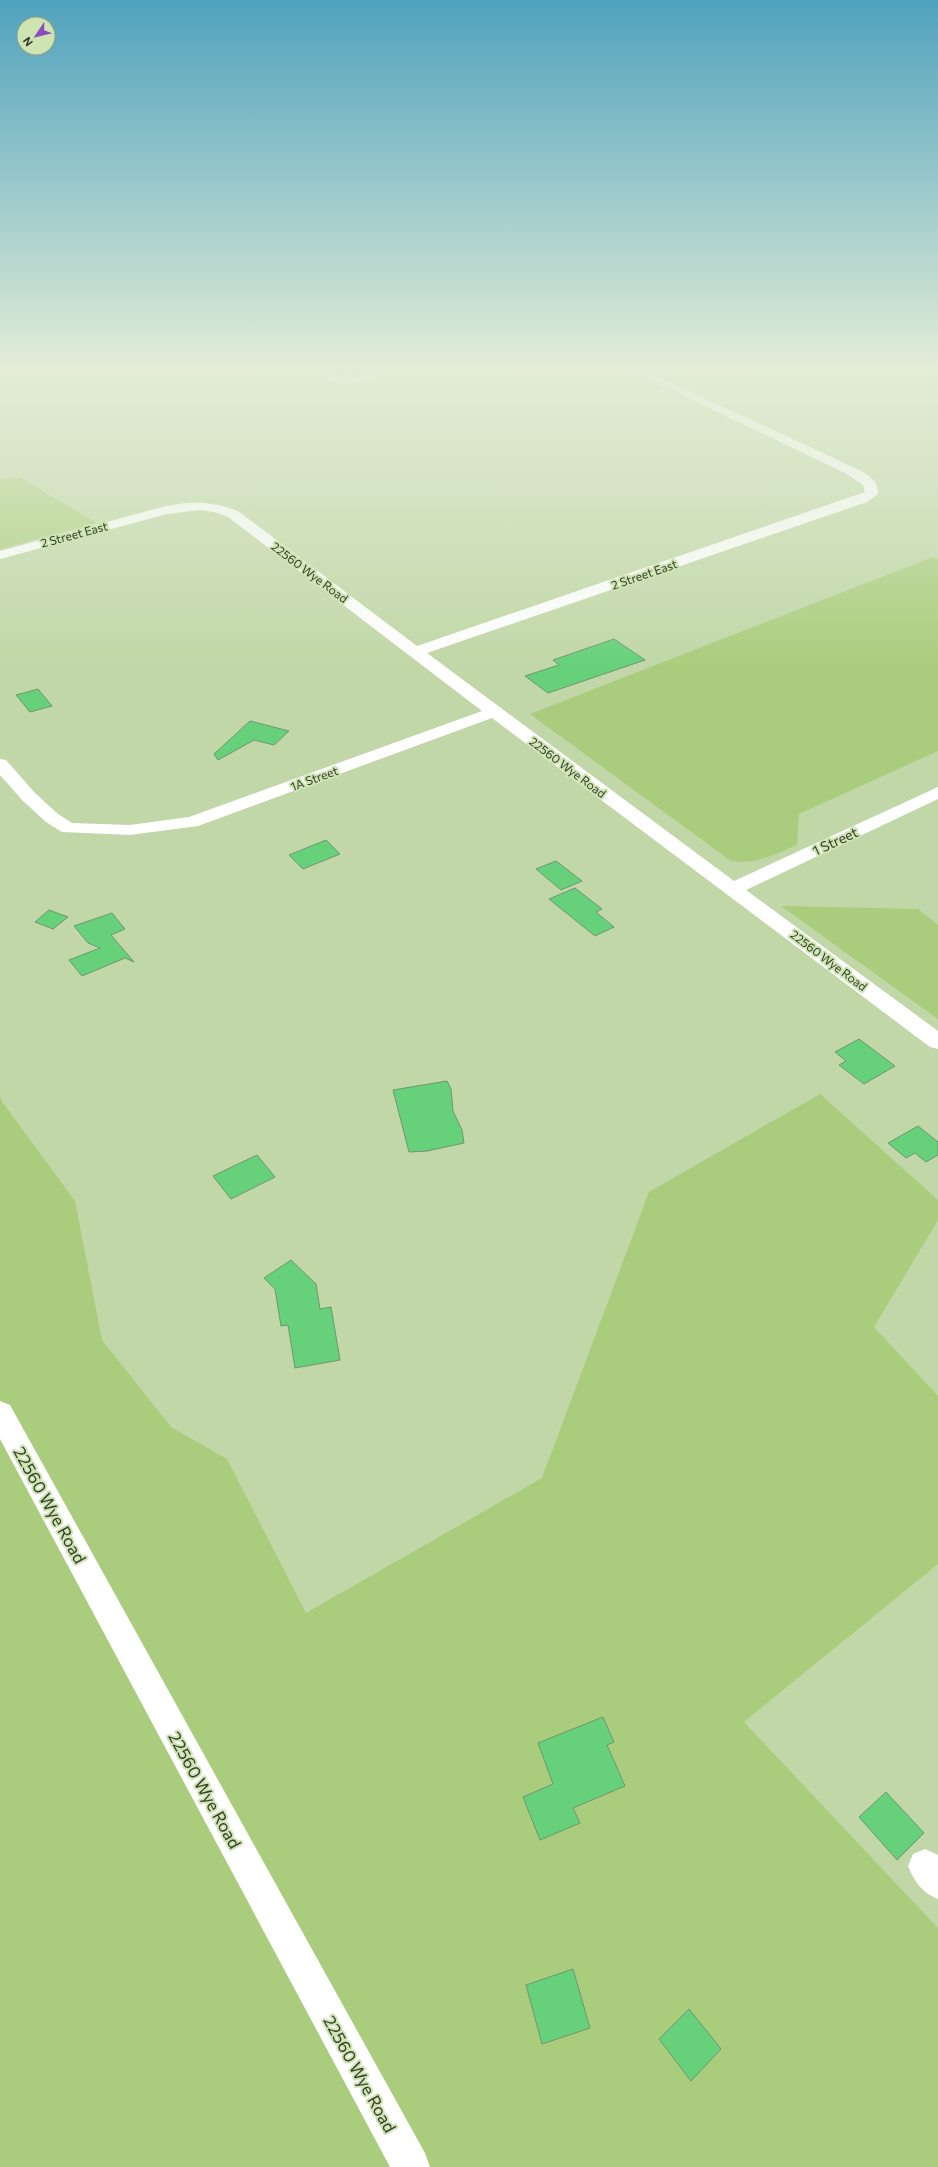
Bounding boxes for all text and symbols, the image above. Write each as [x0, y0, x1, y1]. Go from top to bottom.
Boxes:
north arrow [16, 16, 56, 56]
text: N [20, 35, 35, 49]
street label: 2 Street East [39, 518, 109, 550]
street label: 22560 Wye Road [269, 539, 351, 605]
street label: 2 Street East [609, 556, 679, 592]
street label: 22560 Wye Road [527, 734, 609, 800]
street label: 1A Street [288, 763, 340, 793]
street label: 1 Street [810, 823, 861, 859]
street label: 22560 Wye Road [788, 927, 870, 993]
street label: 22560 Wye Road [9, 1443, 91, 1567]
street label: 22560 Wye Road [164, 1728, 246, 1852]
street label: 22560 Wye Road [319, 2012, 401, 2136]

